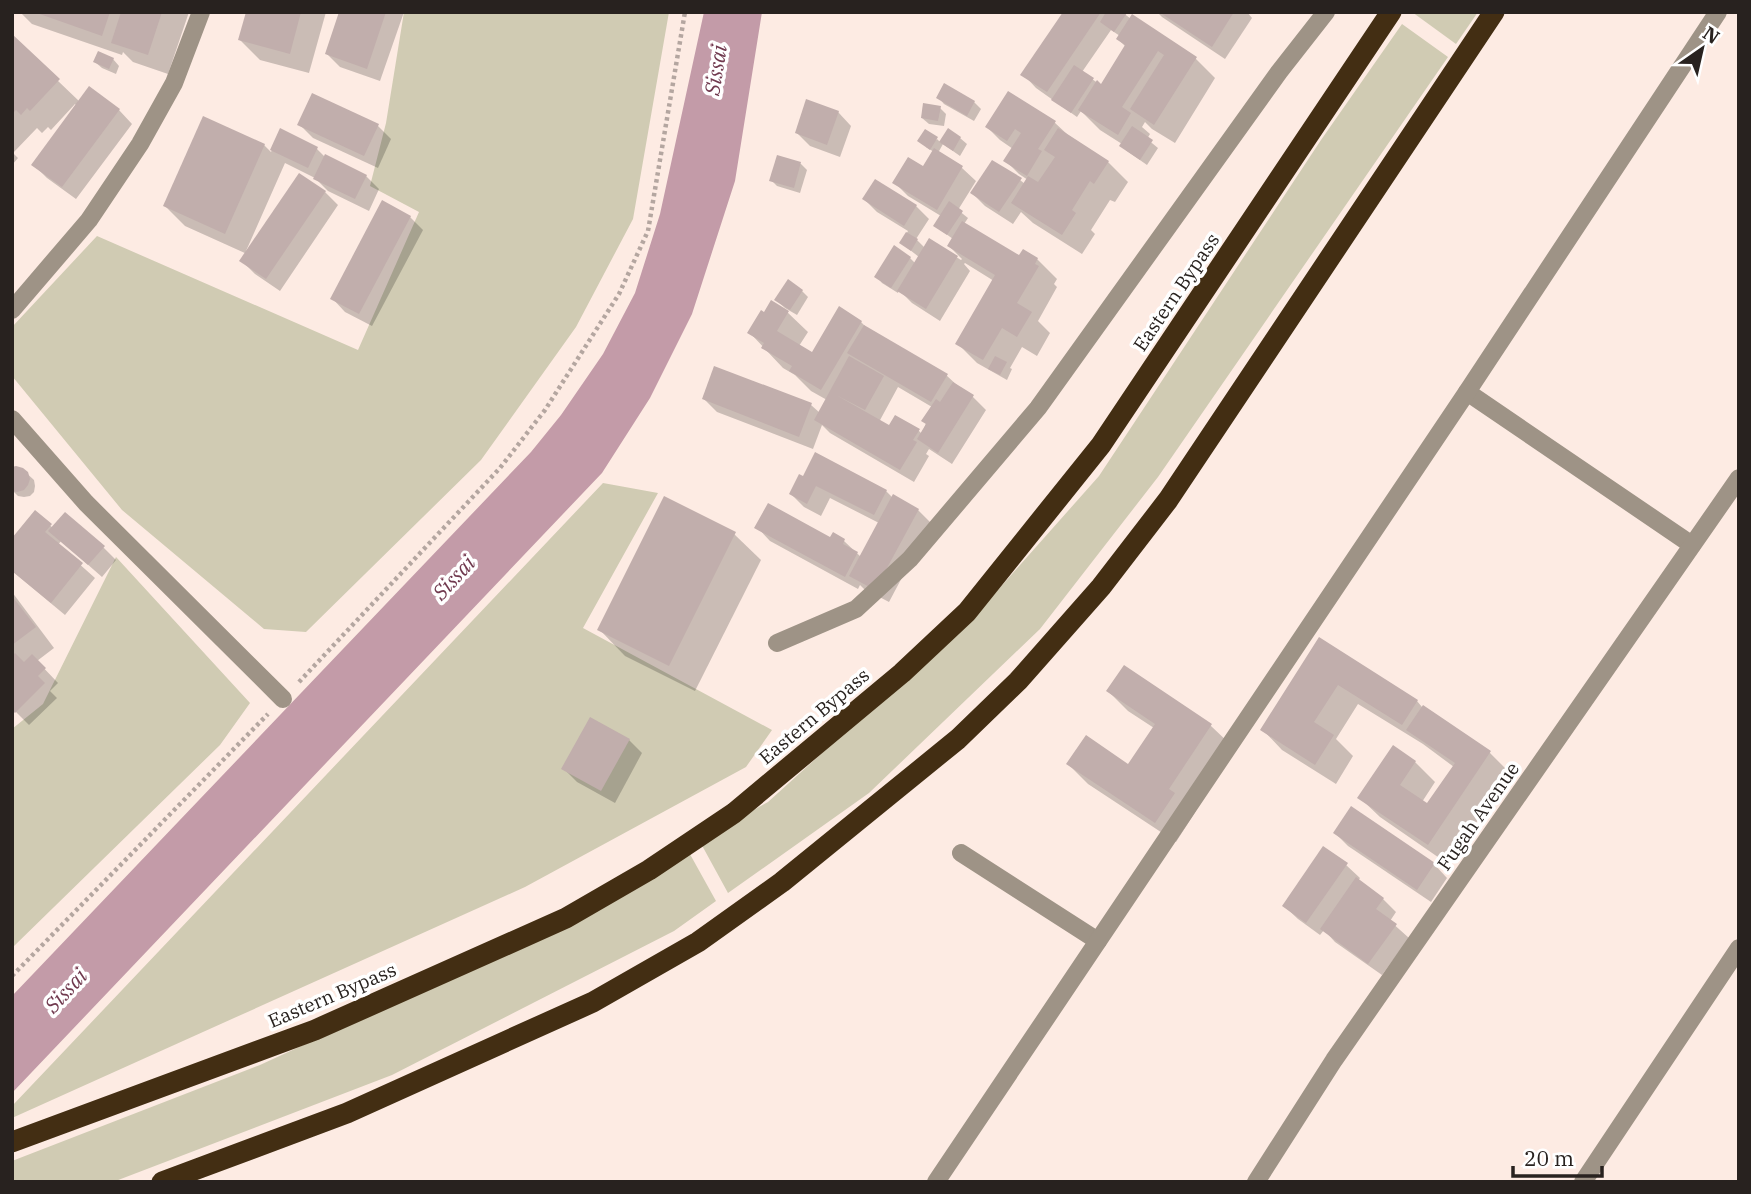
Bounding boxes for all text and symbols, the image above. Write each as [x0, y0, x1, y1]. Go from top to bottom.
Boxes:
north arrow [1667, 14, 1737, 84]
text: N [1699, 21, 1724, 49]
water label: Sissai [697, 42, 733, 98]
street label: Eastern Bypass [1128, 229, 1224, 355]
water label: Sissai [425, 549, 481, 606]
street label: Eastern Bypass [754, 663, 874, 769]
street label: Fugah Avenue [1432, 757, 1524, 875]
street label: Eastern Bypass [264, 957, 400, 1033]
water label: Sissai [37, 962, 93, 1019]
scale bar [1513, 1134, 1602, 1178]
text: 20 m [1524, 1144, 1574, 1172]

